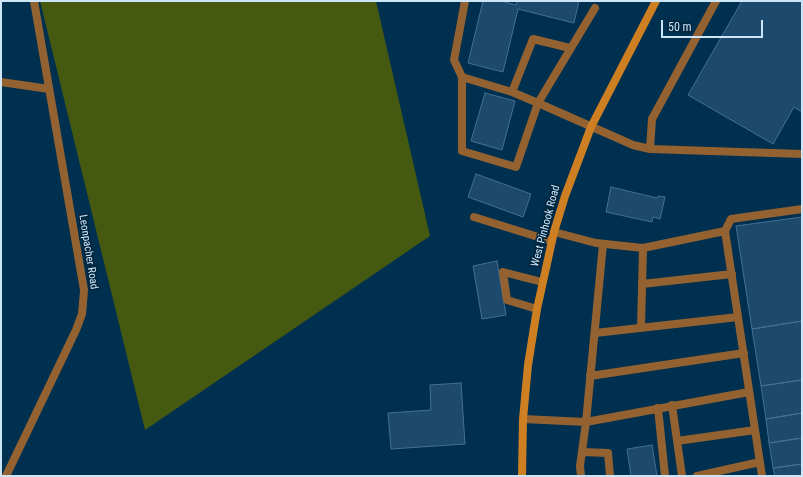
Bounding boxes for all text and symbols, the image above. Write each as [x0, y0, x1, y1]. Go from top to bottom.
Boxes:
scale bar [663, 12, 765, 38]
text: 50 m [668, 20, 692, 34]
street label: West Pinhook Road [529, 184, 563, 268]
street label: Leonpacher Road [76, 214, 100, 290]

